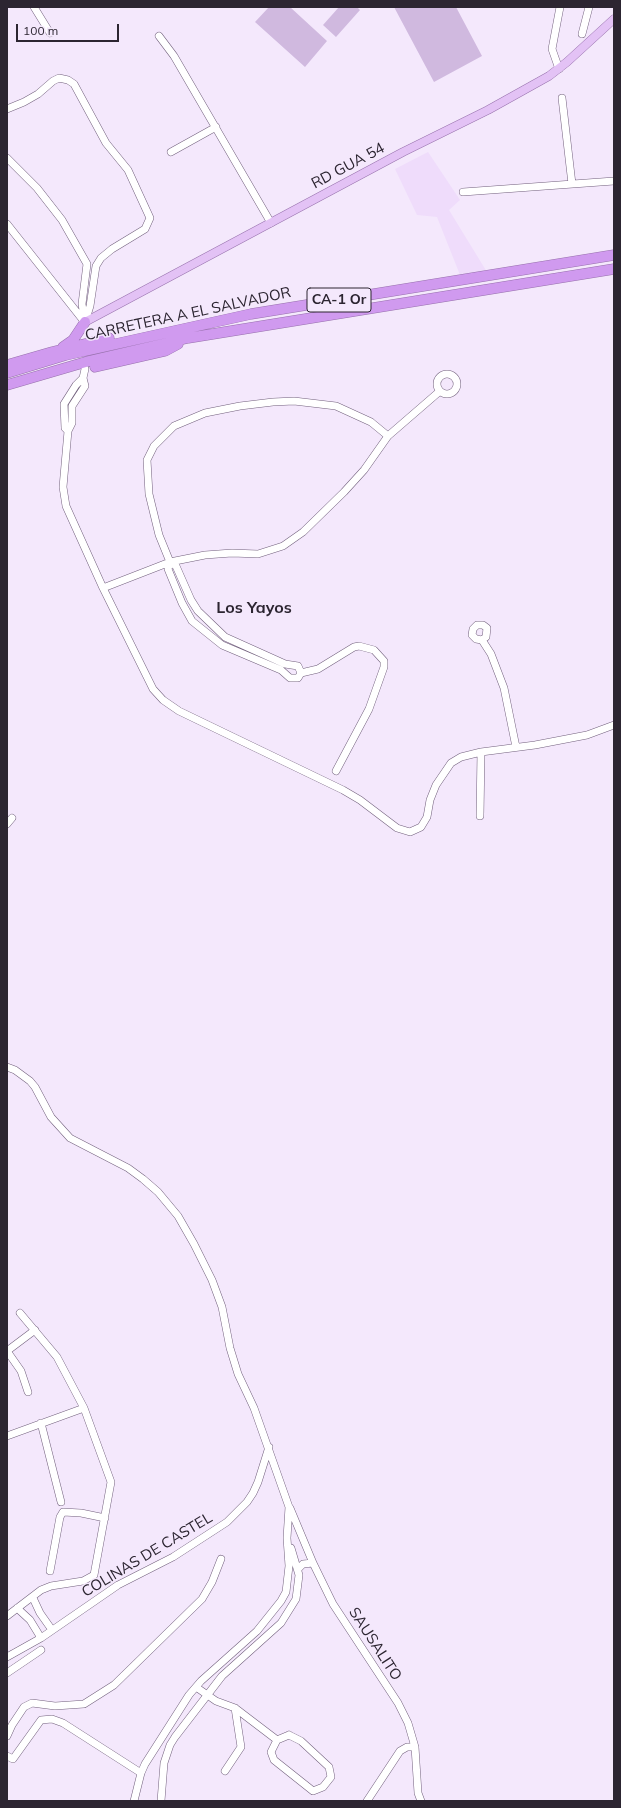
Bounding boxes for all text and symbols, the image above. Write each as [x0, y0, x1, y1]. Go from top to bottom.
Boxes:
scale bar [18, 16, 121, 42]
text: 100 m [23, 23, 58, 38]
street label: RD GUA 54 [308, 139, 388, 193]
street label: CARRETERA A EL SALVADOR [83, 283, 293, 345]
road number: CA-1 Or [307, 288, 371, 312]
district label: Los Yayos [216, 598, 292, 618]
street label: COLINAS DE CASTEL [79, 1509, 215, 1601]
street label: SAUSALITO [345, 1604, 405, 1684]

